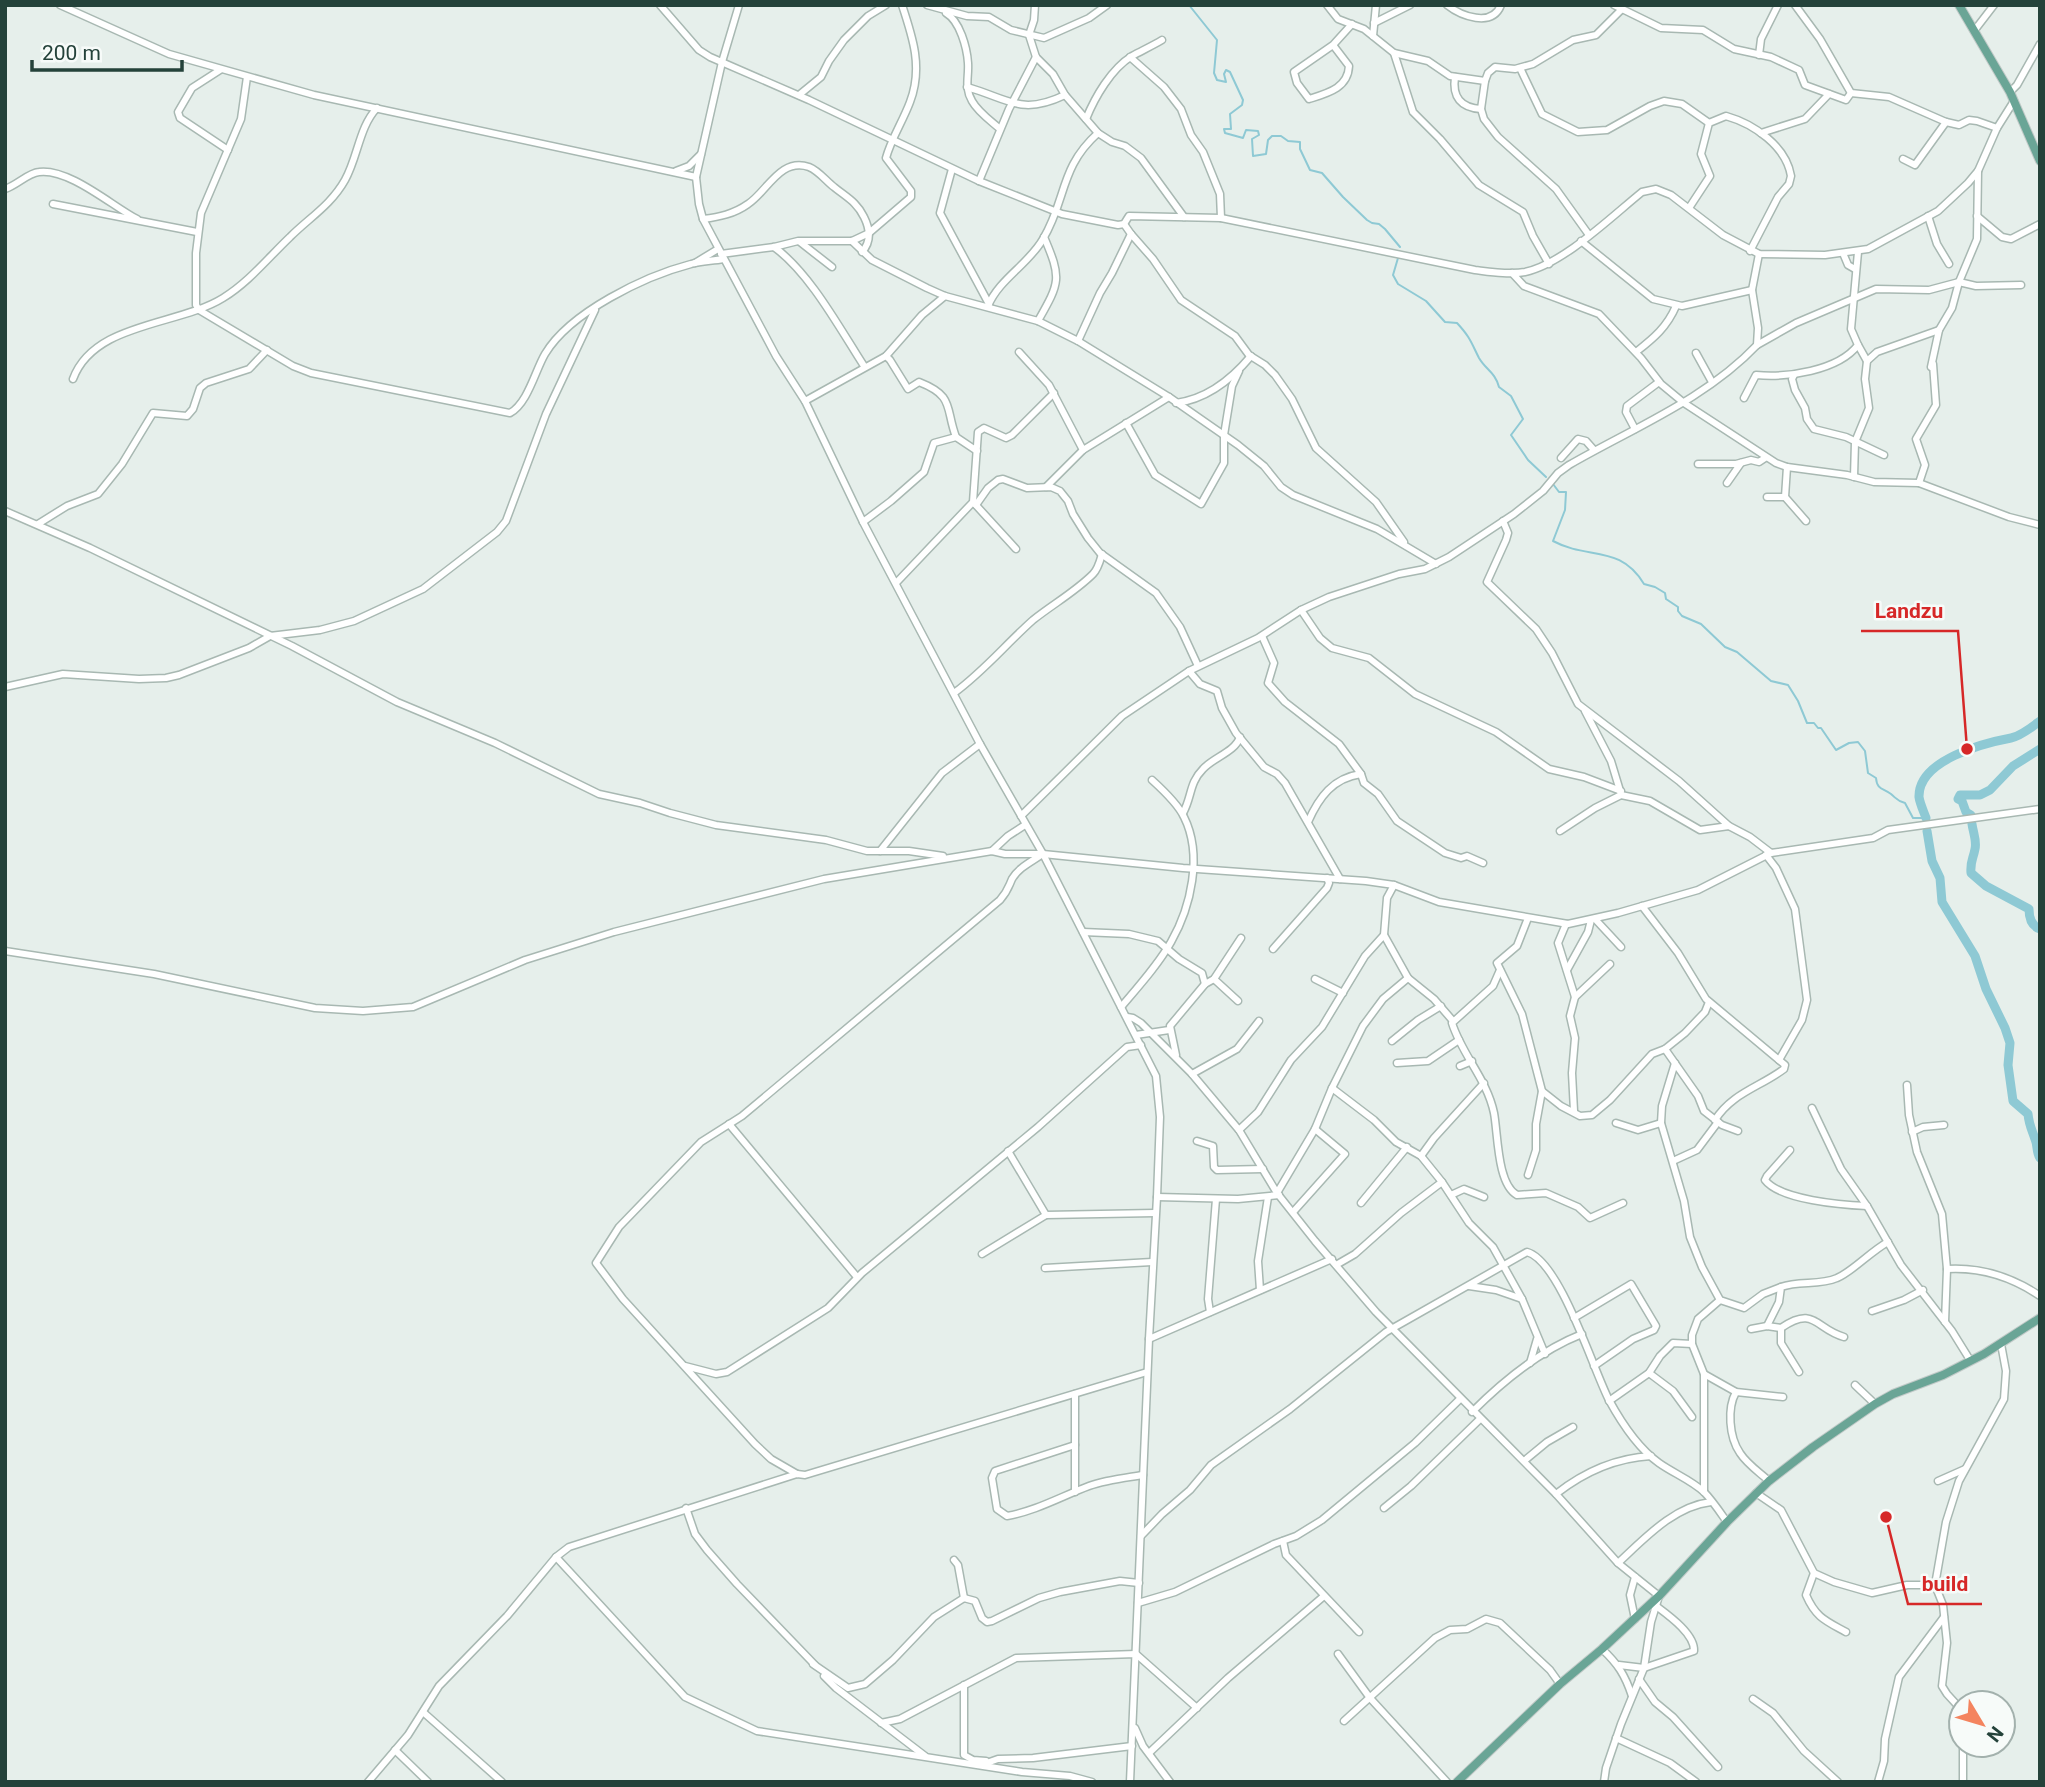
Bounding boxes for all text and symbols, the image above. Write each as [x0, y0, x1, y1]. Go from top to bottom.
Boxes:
scale bar [32, 28, 182, 72]
text: 200 m [42, 41, 101, 65]
callout: Landzu [1861, 589, 1958, 631]
text: Landzu [1875, 599, 1943, 623]
callout: build [1908, 1562, 1982, 1604]
text: build [1922, 1572, 1968, 1596]
north arrow [1947, 1689, 2017, 1759]
text: N [1982, 1722, 2008, 1747]

